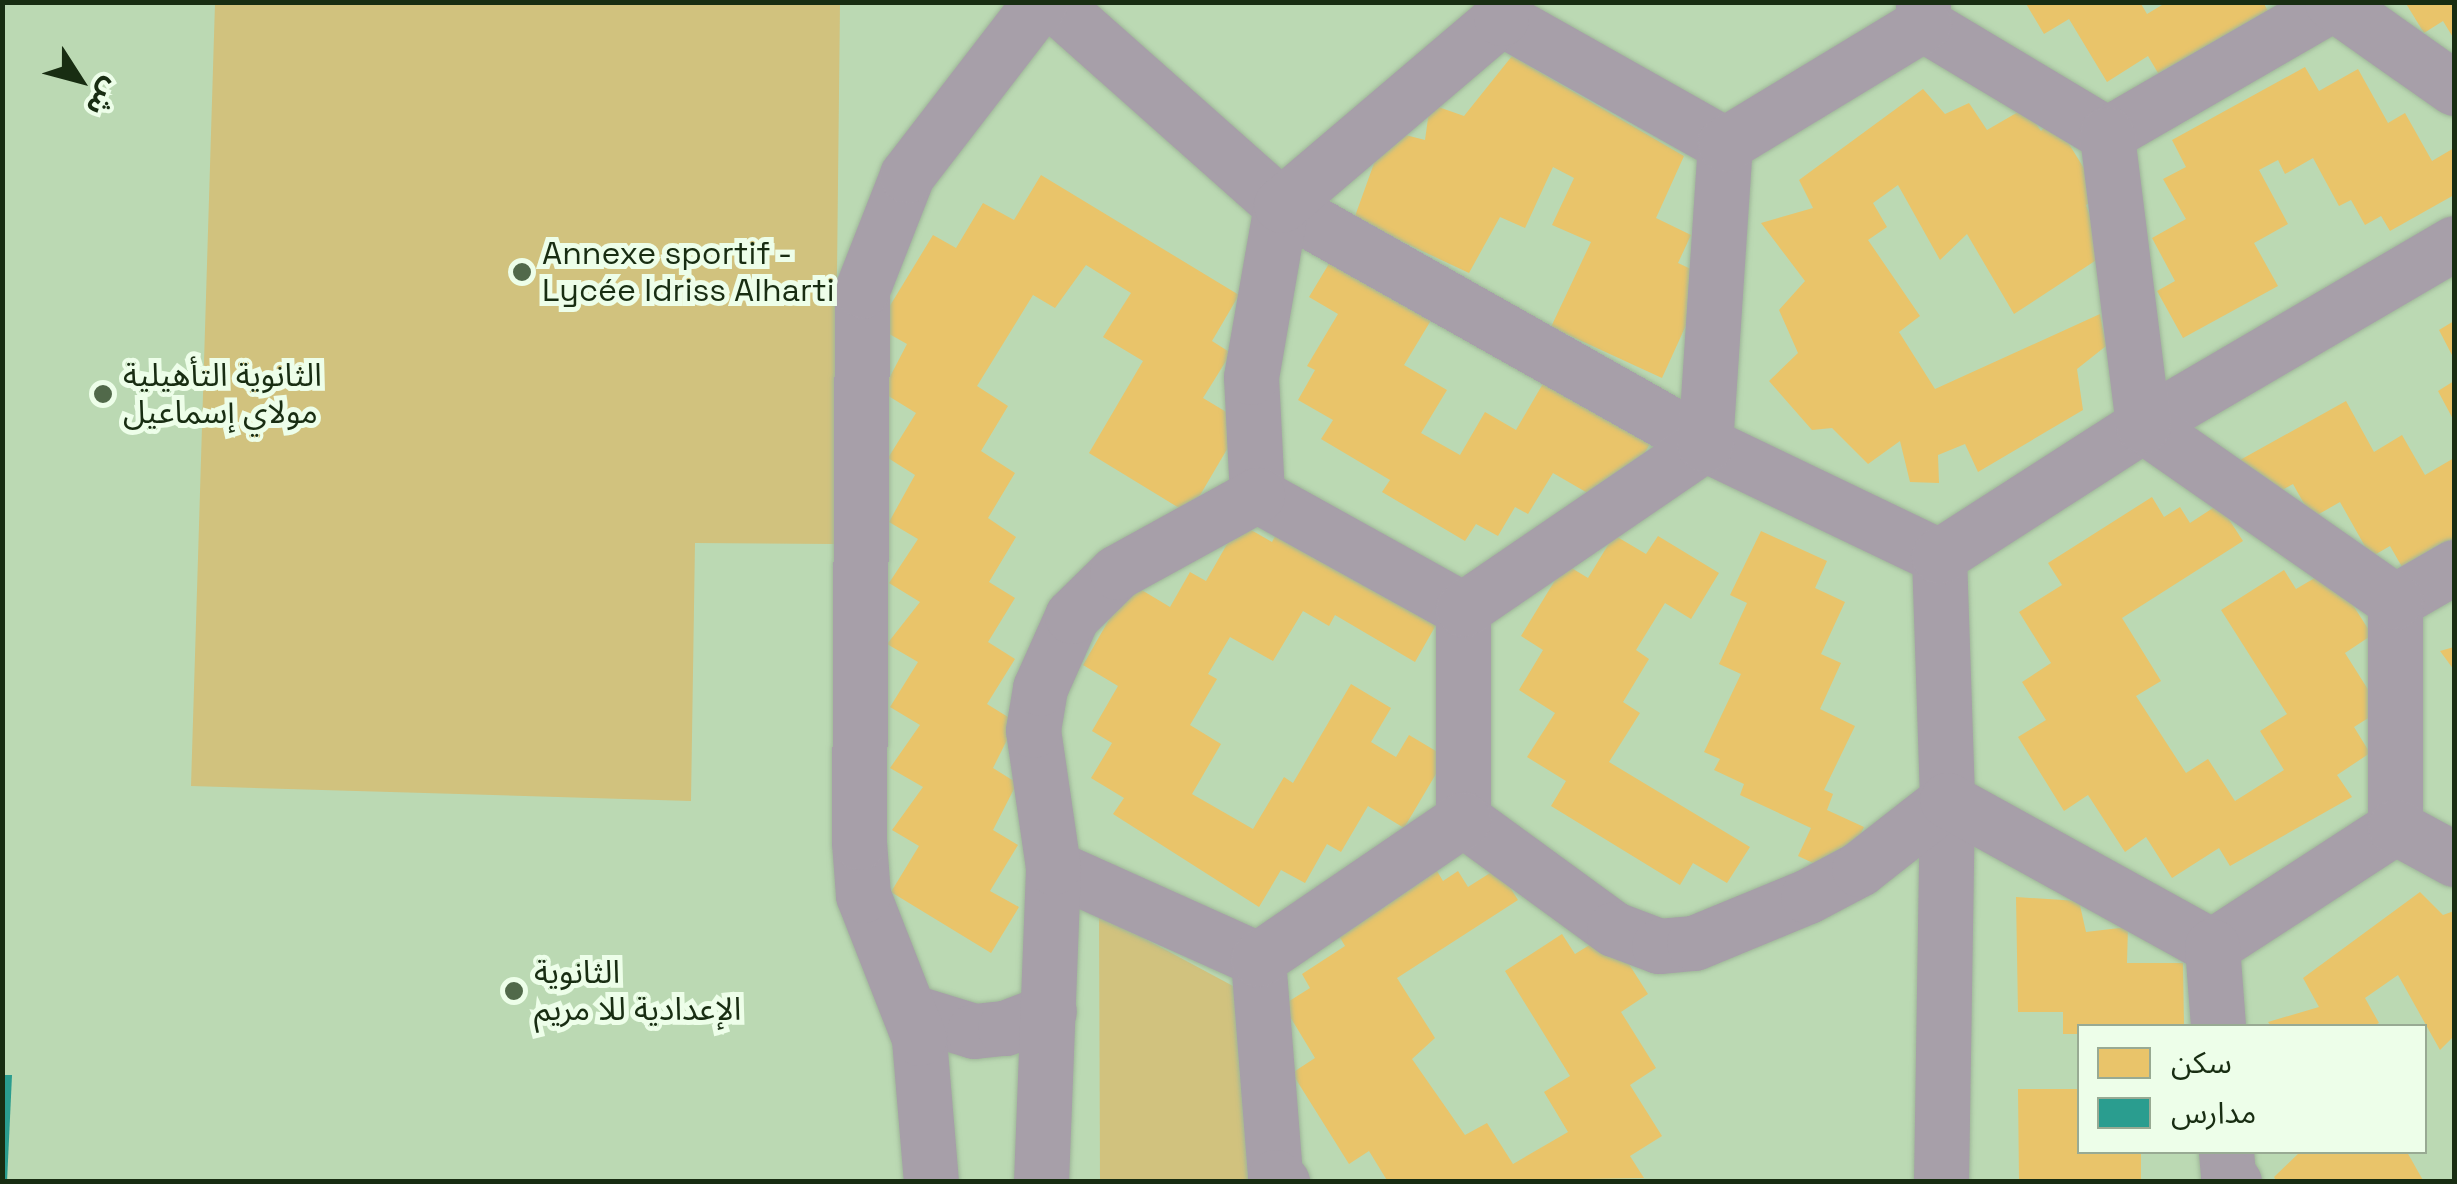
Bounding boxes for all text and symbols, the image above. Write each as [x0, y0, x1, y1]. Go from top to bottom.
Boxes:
north arrow [30, 30, 130, 130]
text: ش [78, 72, 130, 124]
place label: Annexe sportif - Lycée Idriss Alharti [542, 235, 835, 310]
marker: Annexe sportif - Lycée Idriss Alharti [511, 261, 533, 283]
place label: الثانوية التأهيلية مولاي إسماعيل [123, 357, 322, 432]
marker: الثانوية التأهيلية مولاي إسماعيل [92, 383, 114, 405]
place label: الثانوية الإعدادية للا مريم [534, 954, 741, 1029]
marker: الثانوية الإعدادية للا مريم [503, 980, 525, 1002]
legend [2077, 1024, 2427, 1154]
text: سكن [2171, 1043, 2232, 1082]
text: مدارس [2171, 1093, 2256, 1132]

